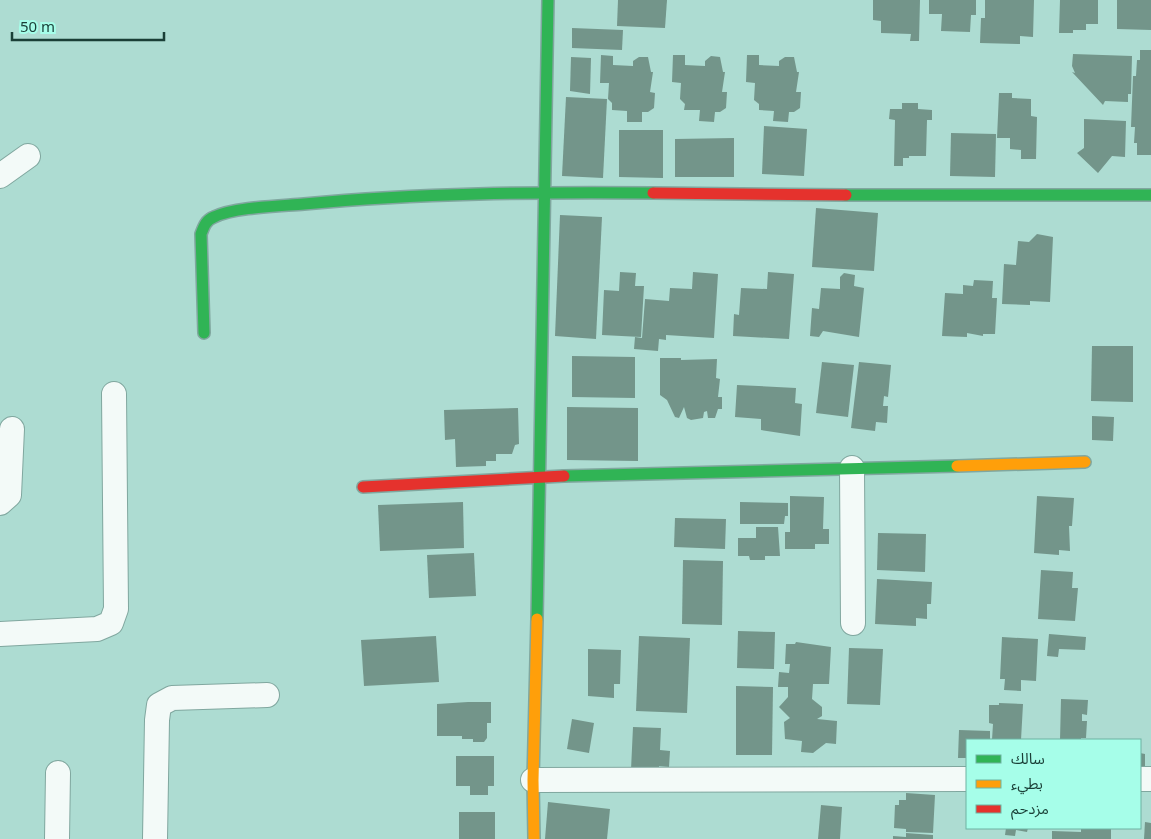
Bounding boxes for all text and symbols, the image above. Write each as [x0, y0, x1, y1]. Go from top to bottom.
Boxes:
scale bar [12, 10, 165, 42]
text: 50 m [20, 11, 55, 43]
legend [966, 739, 1141, 829]
text: سالك [1011, 743, 1045, 775]
text: بطيء [1011, 768, 1043, 800]
text: مزدحم [1011, 793, 1049, 825]

